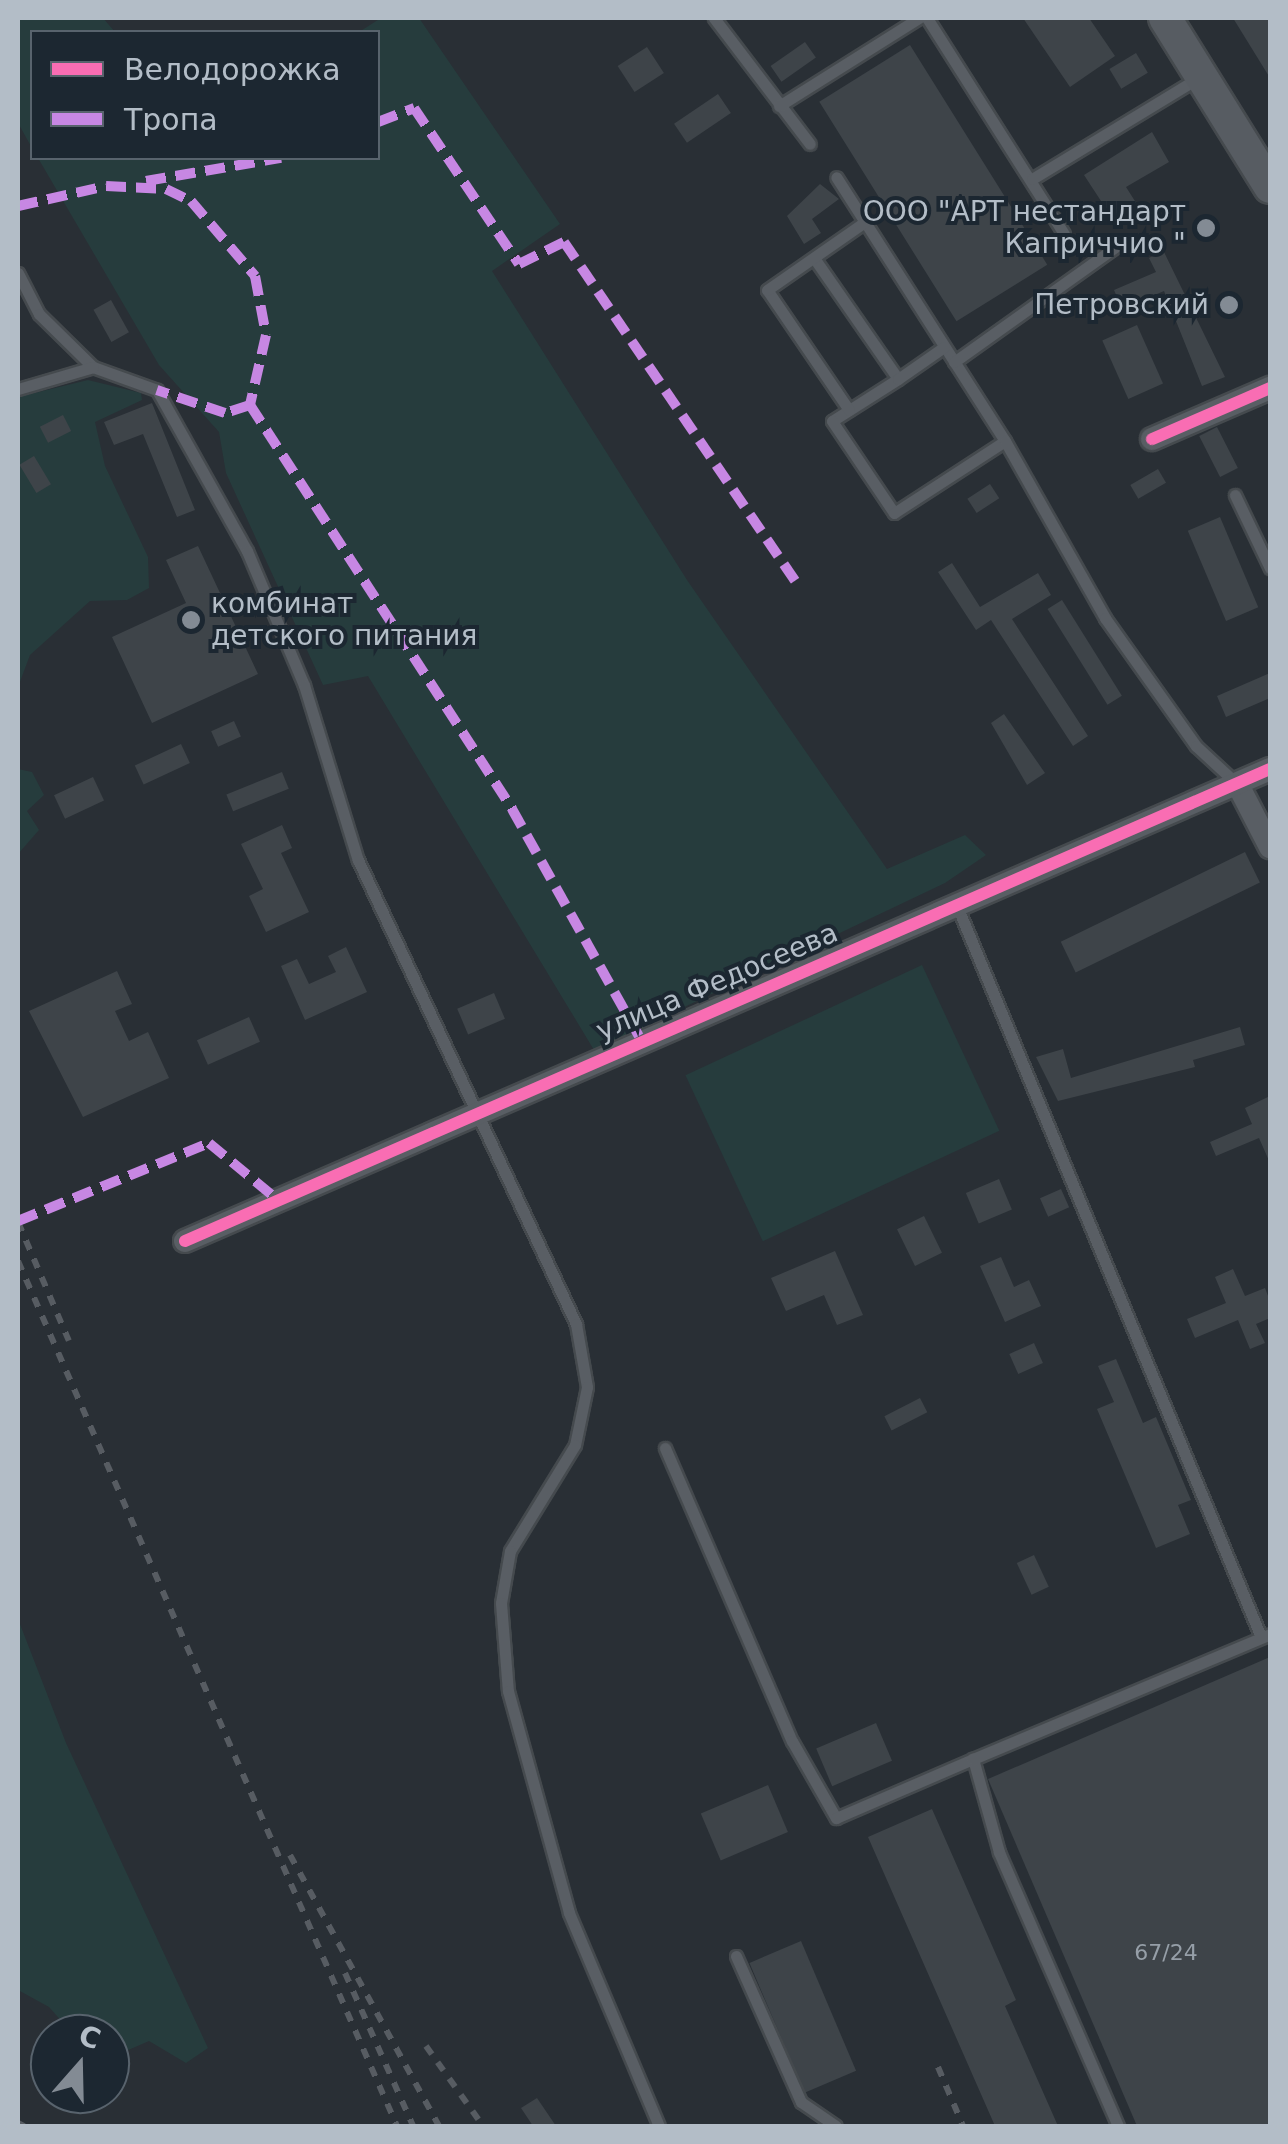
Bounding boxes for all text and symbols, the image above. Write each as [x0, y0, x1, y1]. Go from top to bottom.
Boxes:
legend [30, 30, 380, 160]
text: Велодорожка [124, 52, 341, 87]
text: Тропа [124, 102, 218, 137]
place label: ООО "АРТ нестандарт Каприччио " [863, 195, 1186, 261]
marker: ООО "АРТ нестандарт Каприччио " [1195, 217, 1217, 239]
place label: Петровский [1034, 288, 1209, 322]
marker: Петровский [1218, 294, 1240, 316]
place label: комбинат детского питания [211, 587, 477, 653]
marker: комбинат детского питания [180, 609, 202, 631]
street label: улица Федосеева [591, 916, 843, 1048]
house number: 67/24 [1134, 1940, 1198, 1966]
north arrow [30, 2014, 130, 2114]
text: С [74, 2018, 105, 2056]

